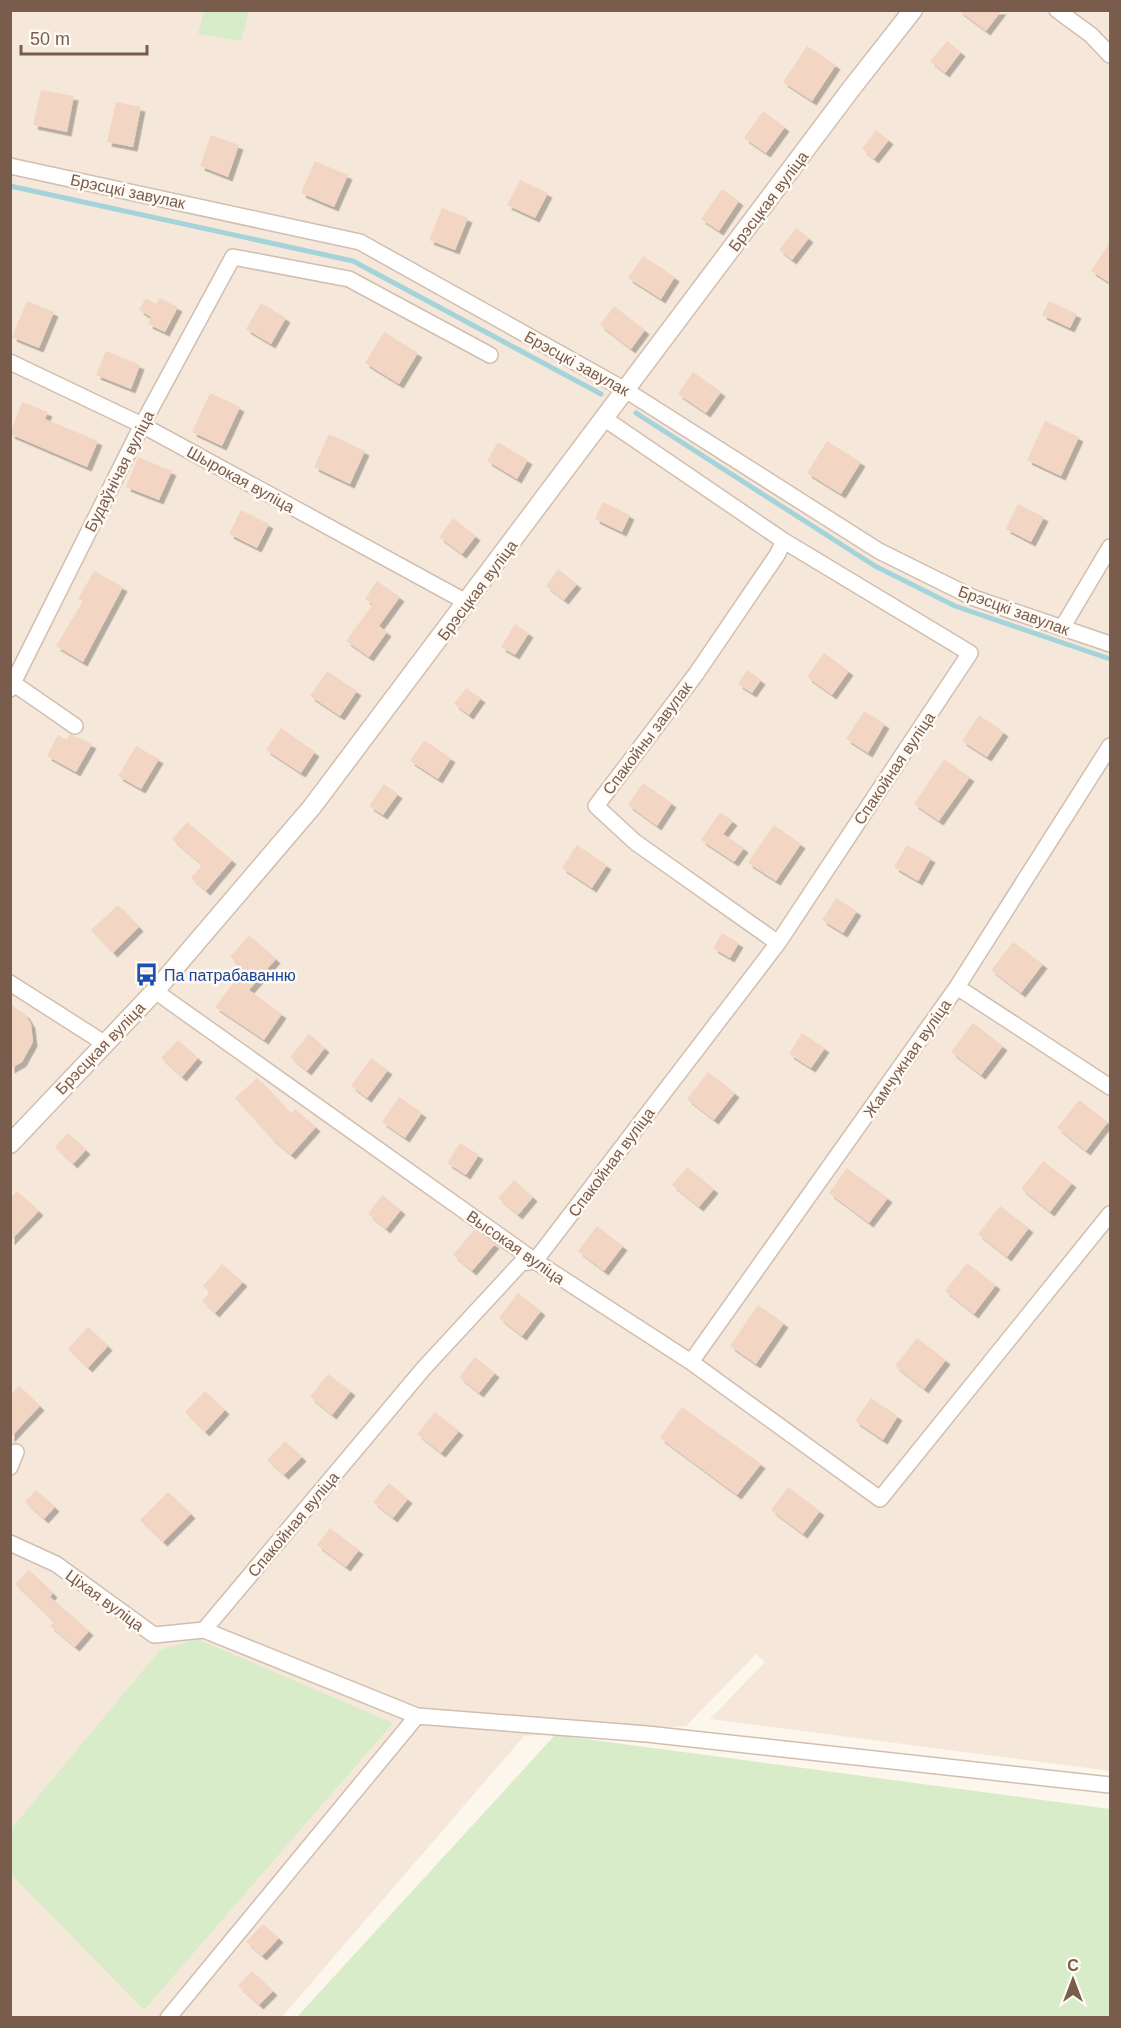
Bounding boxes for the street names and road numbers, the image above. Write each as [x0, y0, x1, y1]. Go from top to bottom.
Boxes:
street label: Брэсцкая вуліца [725, 148, 812, 255]
street label: Брэсцкі завулак [69, 171, 188, 212]
street label: Брэсцкі завулак [521, 328, 633, 400]
street label: Будаўнічая вуліца [82, 408, 157, 534]
street label: Шырокая вуліца [184, 443, 297, 516]
street label: Брэсцкая вуліца [434, 537, 521, 644]
street label: Брэсцкі завулак [956, 582, 1073, 639]
street label: Спакойны завулак [600, 678, 696, 798]
street label: Спакойная вуліца [851, 709, 938, 828]
street label: Жамчужная вуліца [860, 996, 954, 1120]
street label: Брэсцкая вуліца [52, 999, 149, 1098]
street label: Спакойная вуліца [565, 1105, 658, 1220]
street label: Высокая вуліца [464, 1207, 568, 1288]
street label: Спакойная вуліца [245, 1468, 342, 1580]
street label: Ціхая вуліца [63, 1566, 147, 1634]

